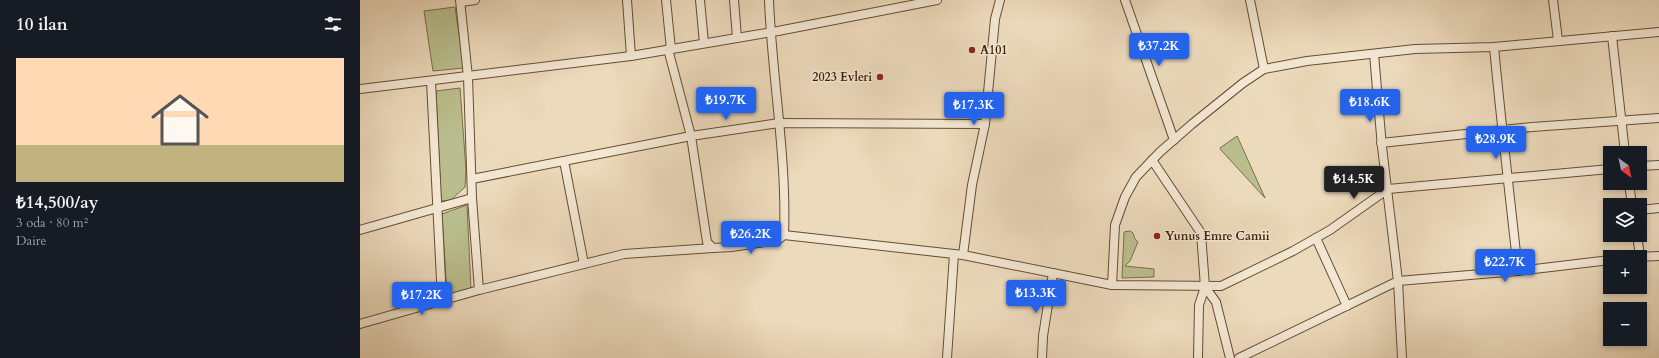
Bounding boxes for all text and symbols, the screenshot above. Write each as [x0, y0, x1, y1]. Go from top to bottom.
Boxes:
text: 10 ilan [16, 13, 68, 36]
icon: filters [322, 13, 344, 35]
pin: ₺37.2K [1126, 33, 1192, 67]
text: ₺37.2K [1138, 37, 1180, 55]
place label: A101 [980, 42, 1007, 58]
marker: A101 [967, 45, 977, 55]
place label: 2023 Evleri [812, 69, 872, 85]
marker: 2023 Evleri [875, 72, 885, 82]
icon: home [144, 84, 216, 156]
pin: ₺19.7K [693, 87, 759, 121]
pin: ₺18.6K [1337, 89, 1403, 123]
text: ₺19.7K [705, 91, 747, 109]
pin: ₺17.3K [941, 92, 1007, 126]
text: ₺18.6K [1349, 93, 1391, 111]
text: ₺17.3K [953, 96, 995, 114]
pin: ₺28.9K [1463, 126, 1529, 160]
text: ₺28.9K [1475, 130, 1517, 148]
north arrow [1603, 146, 1647, 190]
map controls [1603, 146, 1647, 346]
pin: ₺14.5K [1321, 166, 1387, 200]
text: ₺14.5K [1333, 170, 1375, 188]
text: ₺14,500/ay [16, 191, 98, 214]
button: layers [1603, 198, 1647, 242]
text: 3 oda · 80 m² [16, 214, 88, 232]
pin: ₺26.2K [718, 221, 784, 255]
text: ₺26.2K [730, 225, 772, 243]
place label: Yunus Emre Camii [1165, 228, 1270, 244]
marker: Yunus Emre Camii [1152, 231, 1162, 241]
text: Daire [16, 232, 46, 250]
pin: ₺22.7K [1472, 249, 1538, 283]
button: + [1603, 250, 1647, 294]
text: ₺22.7K [1484, 253, 1526, 271]
pin: ₺13.3K [1003, 280, 1069, 314]
pin: ₺17.2K [389, 282, 455, 316]
text: ₺13.3K [1015, 284, 1057, 302]
text: ₺17.2K [401, 286, 443, 304]
button: − [1603, 302, 1647, 346]

